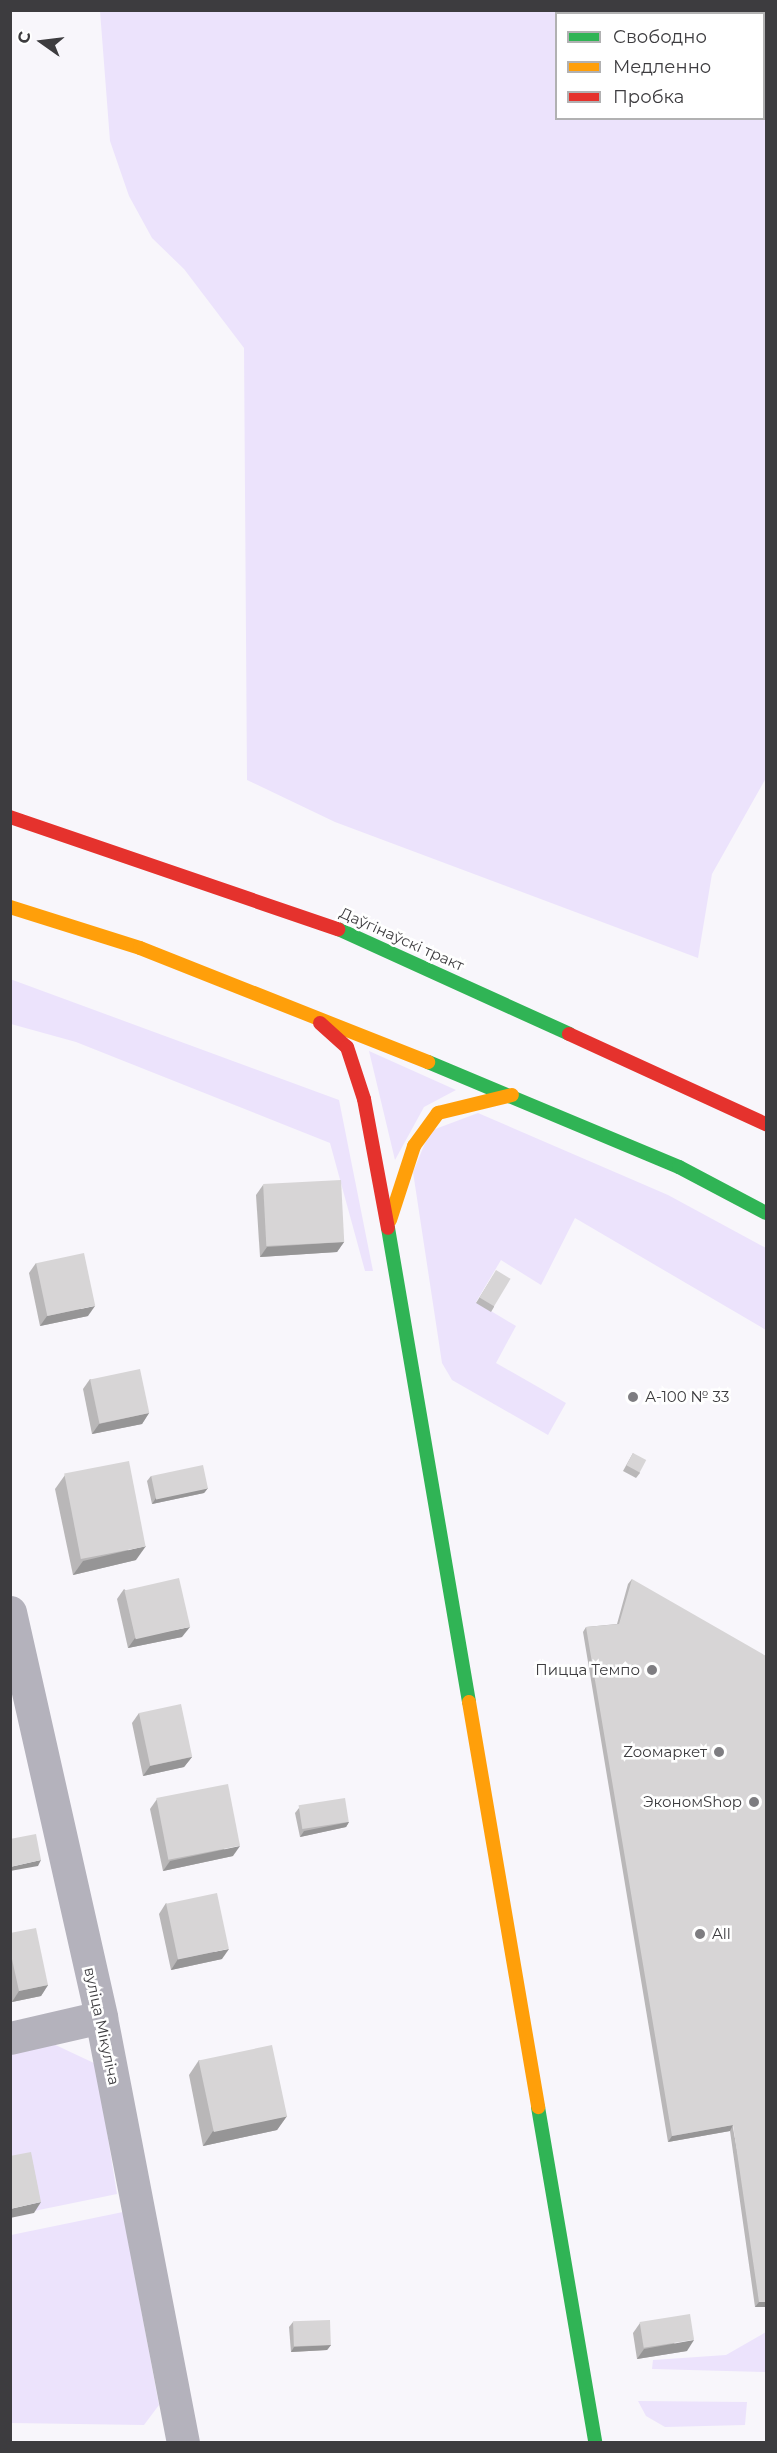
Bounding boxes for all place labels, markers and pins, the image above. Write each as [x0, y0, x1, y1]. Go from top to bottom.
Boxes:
place label: А-100 № 33 [645, 1388, 729, 1406]
marker: А-100 № 33 [626, 1390, 640, 1404]
place label: Пицца Темпо [535, 1661, 640, 1679]
marker: Пицца Темпо [645, 1663, 659, 1677]
place label: Zooмаркет [623, 1743, 707, 1761]
marker: Zooмаркет [712, 1745, 726, 1759]
place label: ЭкономShop [643, 1793, 742, 1811]
marker: ЭкономShop [747, 1795, 761, 1809]
place label: All [712, 1925, 731, 1943]
marker: All [693, 1927, 707, 1941]

